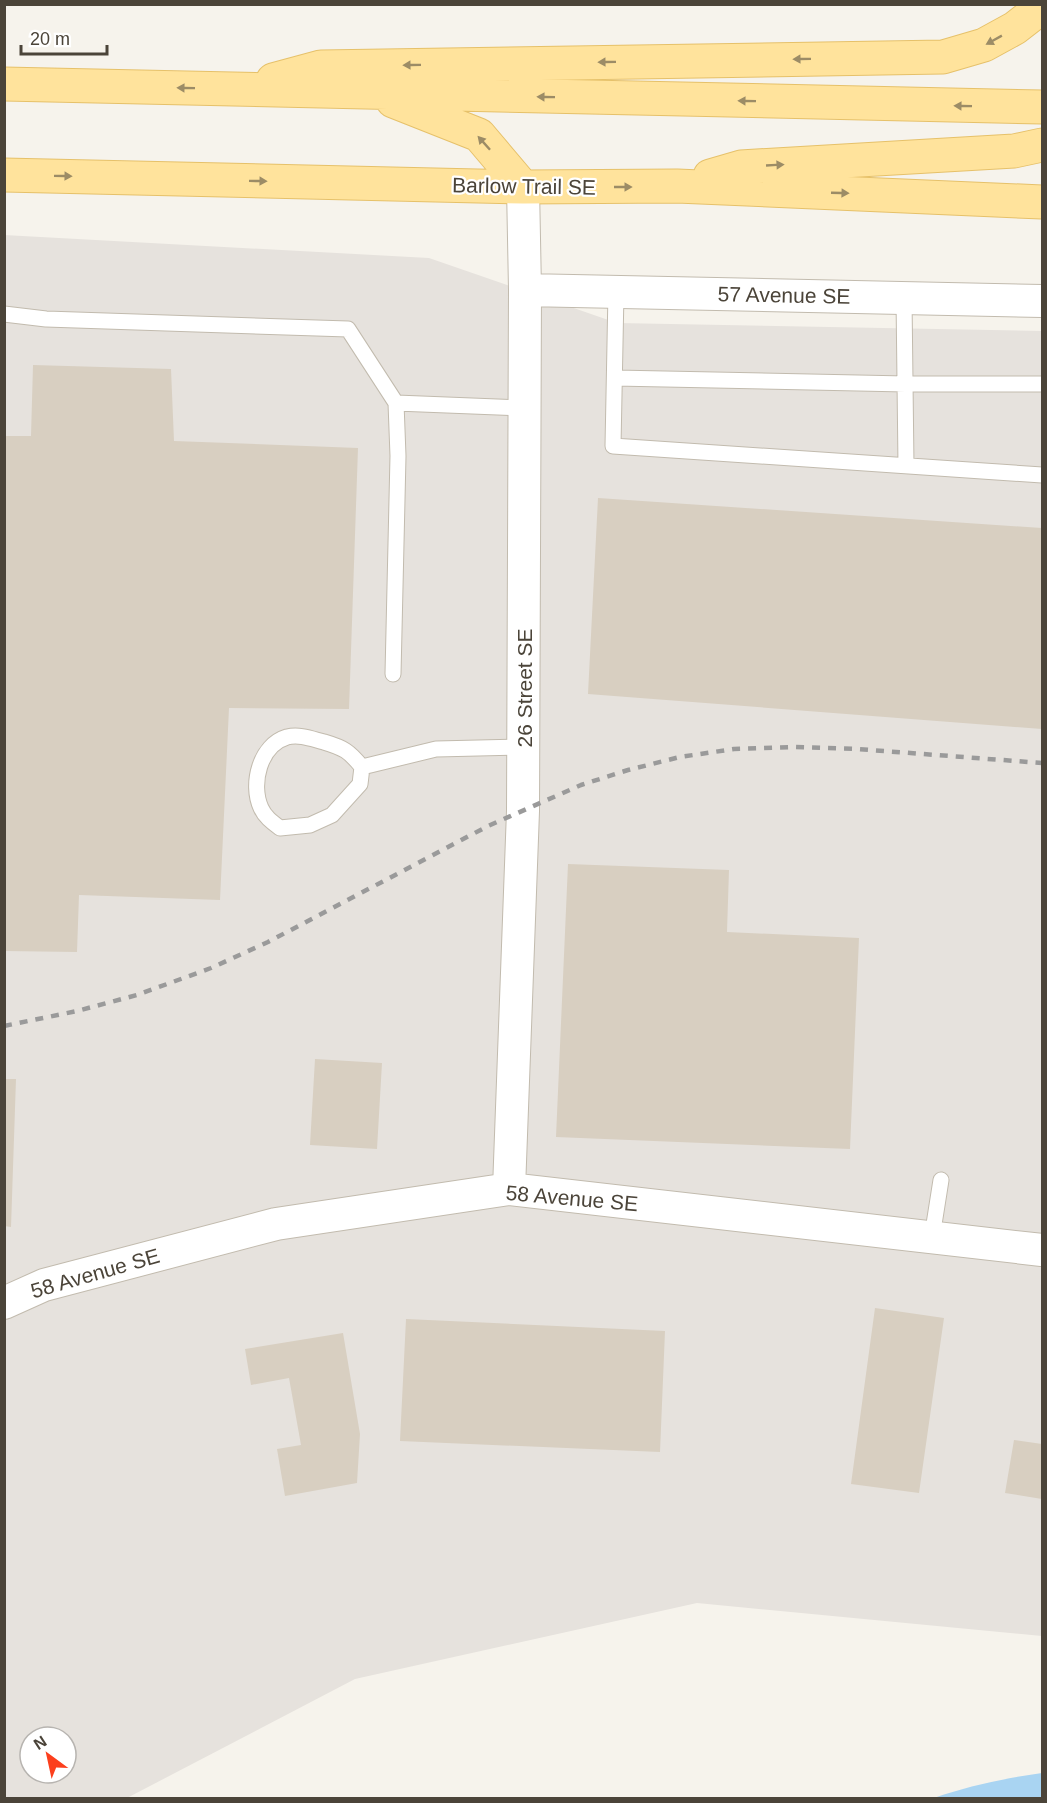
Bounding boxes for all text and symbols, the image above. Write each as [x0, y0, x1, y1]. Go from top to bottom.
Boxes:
scale bar [21, 18, 106, 56]
text: 20 m [30, 29, 70, 49]
one-way arrow [985, 35, 1002, 45]
one-way arrow [792, 54, 811, 64]
one-way arrow [597, 57, 616, 67]
one-way arrow [403, 60, 422, 70]
one-way arrow [177, 83, 196, 92]
one-way arrow [537, 92, 556, 102]
one-way arrow [738, 97, 757, 106]
one-way arrow [954, 101, 973, 110]
one-way arrow [477, 135, 491, 150]
one-way arrow [765, 161, 784, 170]
one-way arrow [53, 171, 72, 181]
street label: Barlow Trail SE [452, 173, 596, 199]
one-way arrow [248, 176, 267, 185]
one-way arrow [614, 182, 633, 192]
one-way arrow [831, 189, 850, 198]
street label: 57 Avenue SE [717, 282, 851, 308]
street label: 26 Street SE [513, 628, 536, 748]
street label: 58 Avenue SE [505, 1181, 639, 1215]
street label: 58 Avenue SE [28, 1244, 162, 1302]
north arrow [18, 1725, 78, 1785]
text: N [31, 1733, 50, 1753]

